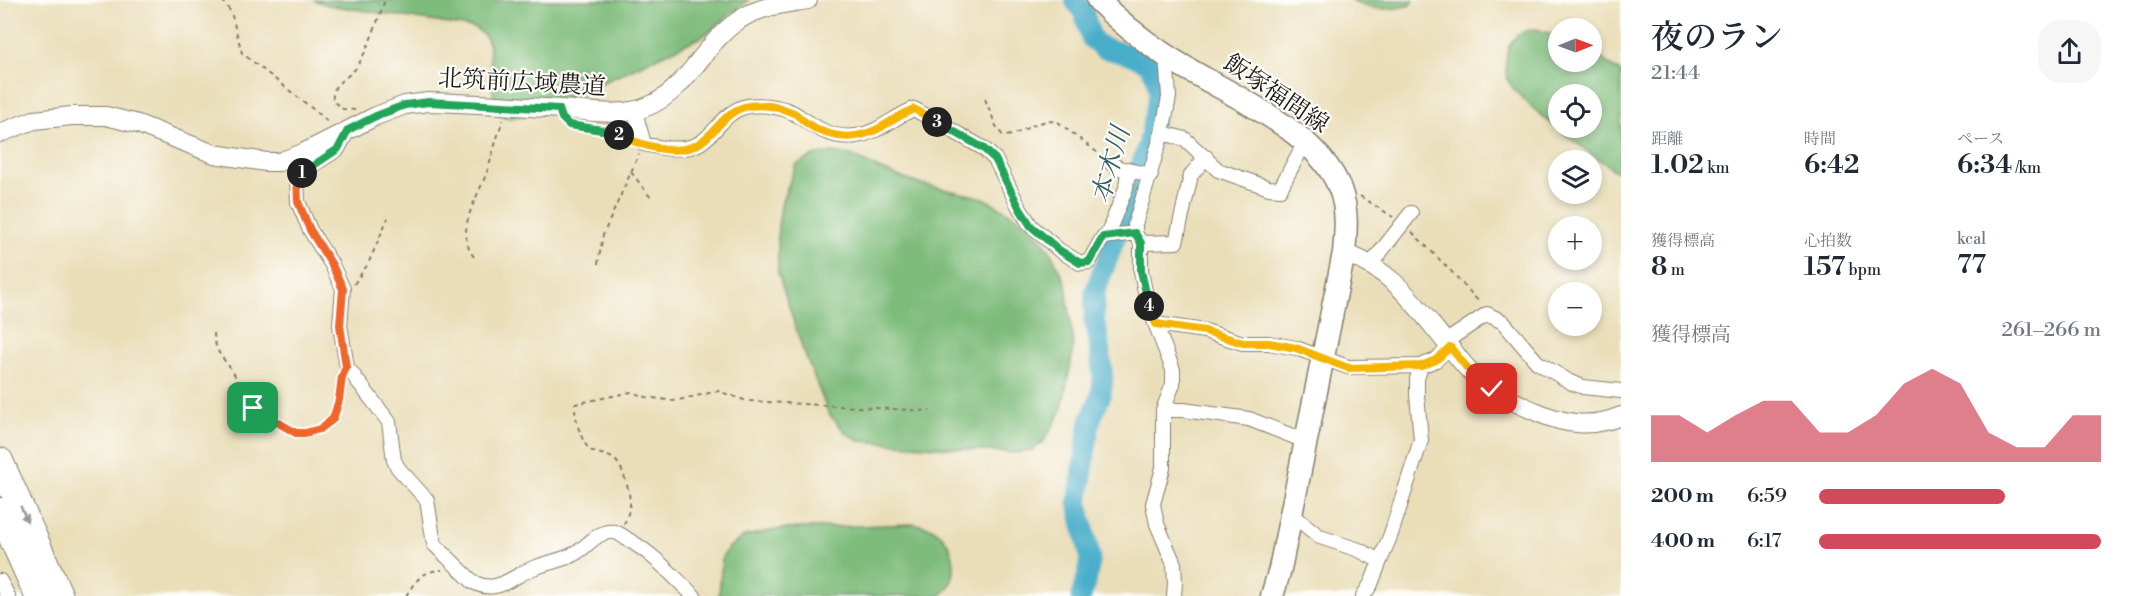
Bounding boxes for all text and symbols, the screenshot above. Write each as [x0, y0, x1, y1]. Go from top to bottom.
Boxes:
north arrow [1548, 18, 1602, 72]
map controls [1548, 18, 1602, 336]
text: 夜のラン [1651, 18, 1783, 59]
button: share [2038, 20, 2101, 83]
street label: 飯塚福間線 [1218, 48, 1334, 140]
text: 21:44 [1651, 61, 1700, 86]
street label: 北筑前広域農道 [437, 64, 607, 102]
button: locate [1548, 84, 1602, 138]
pin: 3 [922, 107, 952, 137]
text: 3 [932, 112, 942, 132]
pin: 2 [604, 120, 634, 150]
water label: 本木川 [1085, 120, 1138, 207]
text: 2 [614, 125, 624, 145]
text: 距離 [1651, 129, 1683, 149]
text: 時間 [1804, 129, 1836, 149]
text: ペース [1957, 129, 2004, 149]
text: 1.02 [1651, 149, 1704, 181]
text: 6:42 [1804, 149, 1859, 181]
text: 6:34 [1957, 149, 2012, 181]
button: layers [1548, 150, 1602, 204]
pin: 1 [287, 158, 317, 188]
text: km [1704, 158, 1730, 178]
text: /km [2012, 158, 2041, 178]
text: 1 [298, 163, 306, 183]
button: + [1548, 216, 1602, 270]
text: kcal [1957, 229, 1986, 249]
text: 獲得標高 [1651, 231, 1715, 251]
text: 心拍数 [1804, 231, 1852, 251]
text: 77 [1957, 249, 1986, 281]
text: 8 [1651, 251, 1667, 283]
text: 157 [1804, 251, 1845, 283]
text: m [1667, 260, 1685, 280]
text: bpm [1845, 260, 1881, 280]
button: − [1548, 282, 1602, 336]
pin: 4 [1134, 291, 1164, 321]
text: 4 [1144, 296, 1154, 316]
text: 261–266 m [2001, 318, 2101, 343]
text: 獲得標高 [1651, 323, 1731, 348]
pin [1466, 363, 1517, 414]
icon: check [1475, 372, 1508, 405]
pin [227, 382, 278, 433]
icon: arrive [236, 391, 269, 424]
text: 200 m [1651, 484, 1714, 509]
text: 6:59 [1747, 484, 1787, 509]
one-way arrow [19, 506, 29, 524]
text: 400 m [1651, 529, 1715, 554]
text: 6:17 [1747, 529, 1781, 554]

